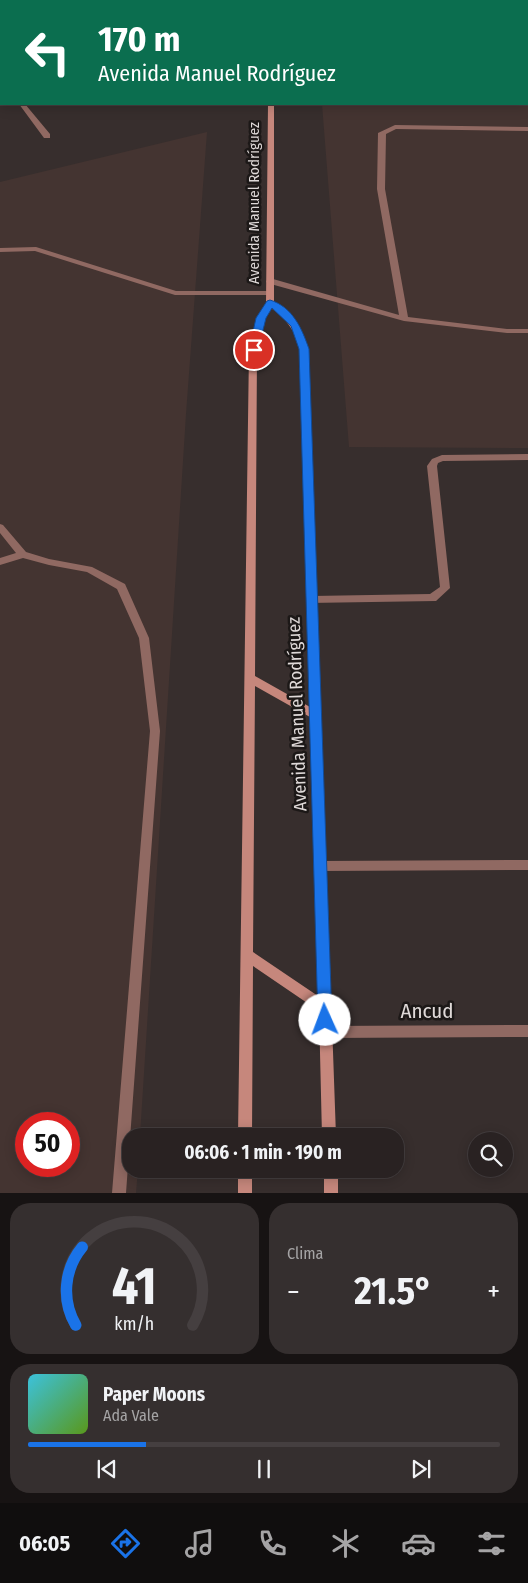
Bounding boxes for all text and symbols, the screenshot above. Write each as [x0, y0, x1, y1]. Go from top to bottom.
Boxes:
text: 170 m [98, 18, 181, 60]
icon: left [15, 20, 80, 85]
text: Avenida Manuel Rodríguez [98, 60, 336, 87]
street label: Avenida Manuel Rodríguez [245, 122, 263, 284]
pin [233, 329, 275, 371]
icon: arrive [240, 336, 268, 364]
street label: Avenida Manuel Rodríguez [283, 616, 311, 812]
position arrow [298, 993, 350, 1045]
street label: Ancud [400, 998, 454, 1024]
speed limit sign: 50 [15, 1112, 80, 1177]
map controls [468, 1132, 513, 1177]
button: search [468, 1132, 513, 1177]
text: 06:06 · 1 min · 190 m [184, 1141, 342, 1164]
text: Clima [287, 1244, 323, 1263]
text: 41 [112, 1255, 157, 1318]
text: 21.5° [354, 1268, 433, 1314]
text: − [287, 1275, 300, 1308]
text: + [487, 1275, 500, 1308]
text: km/h [115, 1313, 154, 1335]
text: Paper Moons [103, 1383, 205, 1406]
text: Ada Vale [103, 1406, 159, 1425]
icon: previous [93, 1455, 121, 1483]
icon: pause [250, 1455, 278, 1483]
icon: next [407, 1455, 435, 1483]
icon: directions [108, 1526, 143, 1561]
icon: music [182, 1526, 217, 1561]
icon: phone [255, 1526, 290, 1561]
icon: climate [328, 1526, 363, 1561]
icon: car [401, 1526, 436, 1561]
icon: filters [474, 1526, 509, 1561]
text: 06:05 [19, 1530, 70, 1557]

